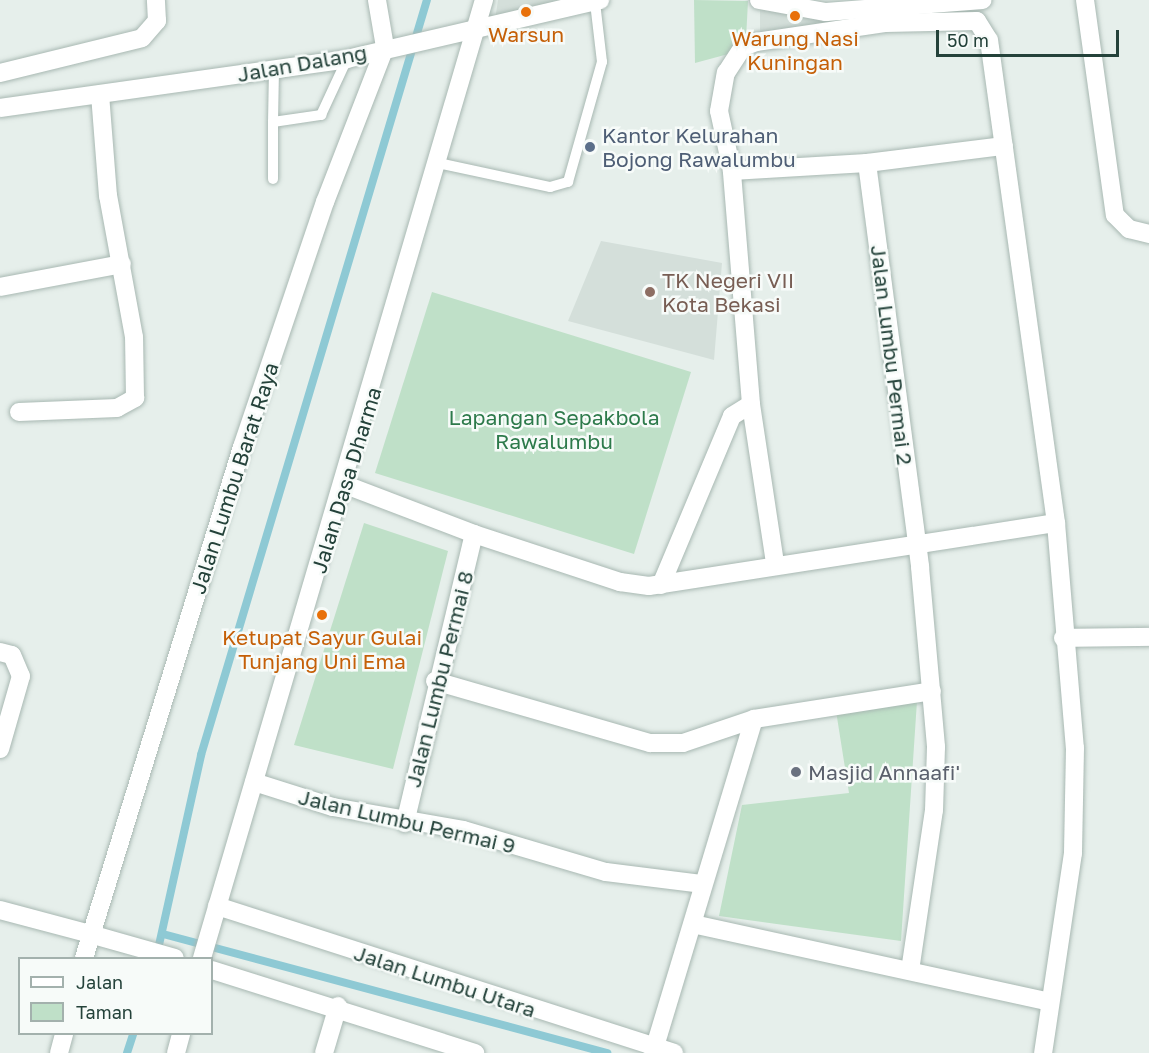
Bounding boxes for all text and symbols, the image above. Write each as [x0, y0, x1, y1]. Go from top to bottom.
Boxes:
marker: Warsun [519, 5, 533, 19]
marker: Warung Nasi Kuningan [788, 9, 802, 23]
scale bar [939, 18, 1122, 56]
place label: Warsun [488, 21, 564, 47]
place label: Warung Nasi Kuningan [731, 25, 859, 75]
text: 50 m [947, 29, 989, 51]
street label: Jalan Dalang [235, 39, 369, 87]
place label: Kantor Kelurahan Bojong Rawalumbu [602, 122, 796, 172]
marker: Kantor Kelurahan Bojong Rawalumbu [583, 140, 597, 154]
street label: Jalan Lumbu Permai 2 [866, 244, 918, 466]
place label: TK Negeri VII Kota Bekasi [662, 267, 794, 317]
marker: TK Negeri VII Kota Bekasi [643, 285, 657, 299]
street label: Jalan Lumbu Barat Raya [185, 359, 283, 597]
street label: Jalan Dasa Dharma [306, 384, 386, 576]
park label: Lapangan Sepakbola Rawalumbu [448, 404, 660, 454]
street label: Jalan Lumbu Permai 8 [400, 568, 478, 790]
marker: Ketupat Sayur Gulai Tunjang Uni Ema [315, 608, 329, 622]
place label: Ketupat Sayur Gulai Tunjang Uni Ema [222, 624, 422, 674]
place label: Masjid Annaafi' [808, 759, 960, 785]
marker: Masjid Annaafi' [789, 765, 803, 779]
street label: Jalan Lumbu Permai 9 [296, 784, 518, 858]
street label: Jalan Lumbu Utara [351, 940, 539, 1022]
legend [18, 957, 213, 1035]
text: Jalan [76, 971, 123, 993]
text: Taman [76, 1001, 133, 1023]

